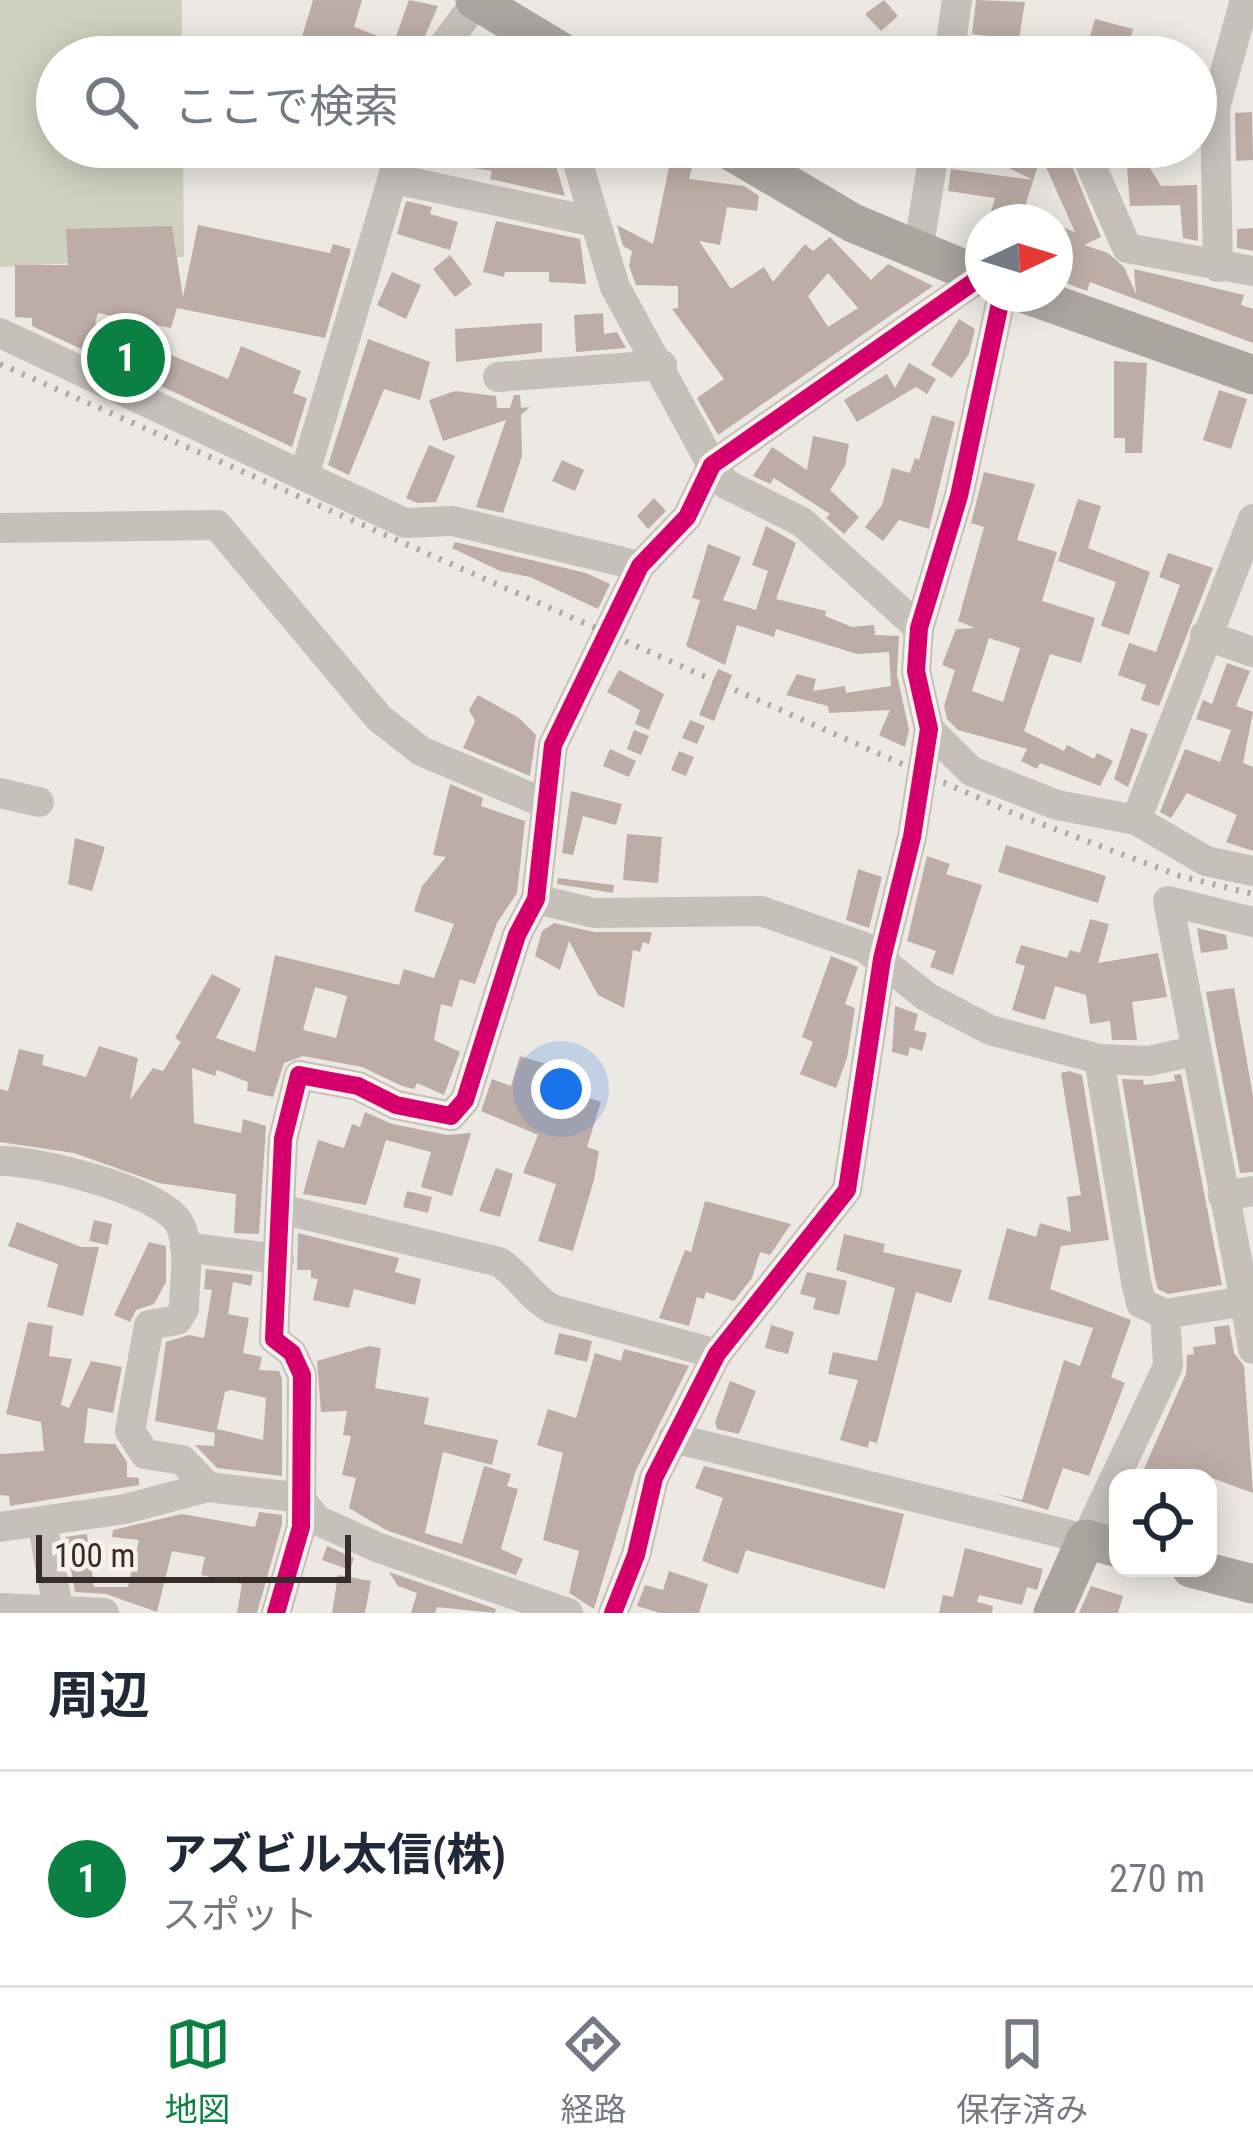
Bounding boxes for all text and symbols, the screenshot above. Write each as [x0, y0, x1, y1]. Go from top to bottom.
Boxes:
search box [36, 36, 1217, 168]
icon: search [78, 69, 144, 135]
text: ここで検索 [174, 80, 399, 133]
north arrow [965, 204, 1073, 312]
pin: 1 [87, 313, 165, 403]
your location [531, 1059, 591, 1119]
map controls [1109, 1469, 1217, 1577]
button: locate [1109, 1469, 1217, 1577]
scale bar [36, 1529, 351, 1582]
text: 100 m [54, 1536, 135, 1575]
text: 周辺 [48, 1666, 150, 1725]
text: アズビル太信(株) [162, 1828, 506, 1881]
text: 1 [77, 1856, 97, 1902]
text: 270 m [1109, 1856, 1205, 1902]
text: スポット [162, 1892, 318, 1938]
tab: 地図 [165, 2011, 231, 2131]
tab: 経路 [560, 2011, 626, 2131]
tab: 保存済み [956, 2011, 1088, 2131]

